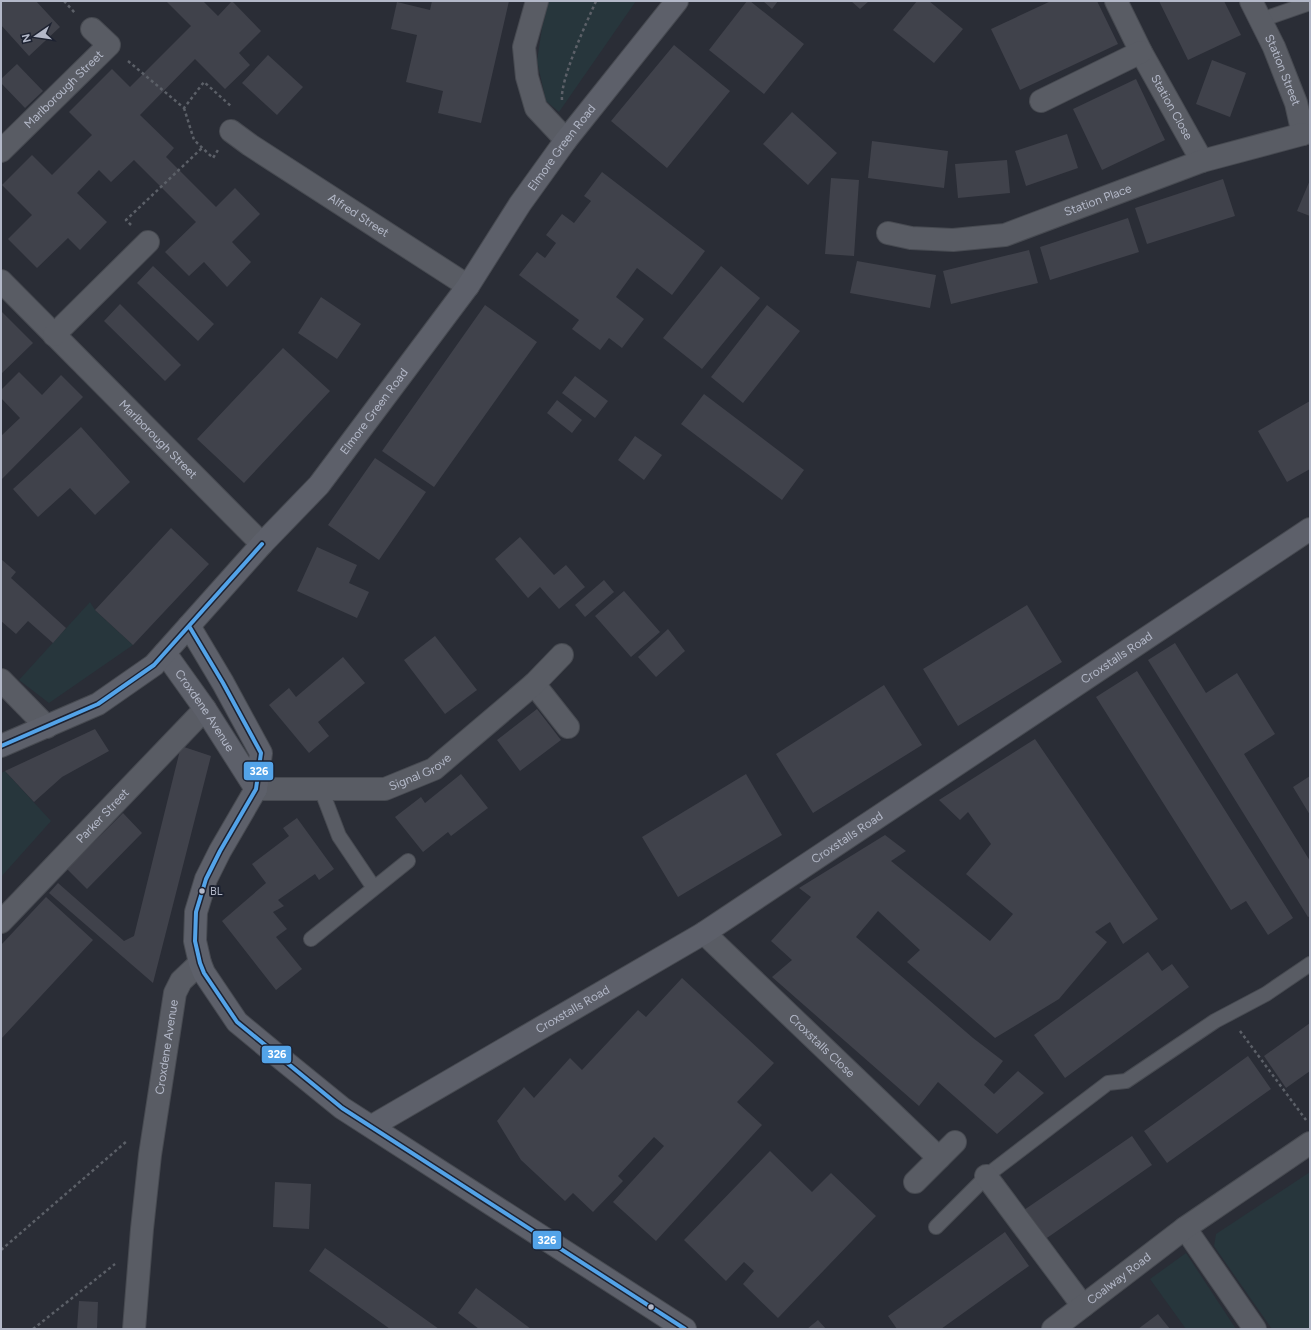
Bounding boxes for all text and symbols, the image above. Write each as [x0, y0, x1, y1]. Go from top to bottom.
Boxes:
north arrow [16, 16, 56, 56]
street label: Station Street [1262, 32, 1303, 108]
text: N [19, 33, 34, 44]
street label: Marlborough Street [21, 47, 107, 131]
street label: Station Close [1148, 72, 1196, 143]
street label: Elmore Green Road [525, 102, 599, 193]
street label: Station Place [1062, 181, 1134, 219]
street label: Alfred Street [326, 191, 392, 240]
street label: Elmore Green Road [337, 366, 411, 457]
street label: Marlborough Street [116, 397, 200, 482]
street label: Croxstalls Road [1078, 629, 1155, 687]
street label: Croxdene Avenue [172, 667, 238, 754]
street label: Signal Grove [387, 750, 454, 794]
line badge: 326 [243, 761, 274, 781]
text: 326 [250, 765, 269, 778]
street label: Parker Street [73, 785, 132, 846]
street label: Croxstalls Road [809, 809, 886, 866]
place label: BL [210, 885, 223, 898]
marker: BL [197, 886, 207, 896]
street label: Croxstalls Road [533, 982, 612, 1036]
street label: Croxdene Avenue [152, 998, 181, 1095]
street label: Croxstalls Close [786, 1011, 858, 1081]
line badge: 326 [261, 1045, 292, 1064]
text: 326 [268, 1048, 287, 1061]
line badge: 326 [532, 1230, 562, 1250]
text: 326 [538, 1234, 557, 1247]
street label: Coalway Road [1084, 1250, 1154, 1307]
unlabelled marker [646, 1302, 656, 1312]

